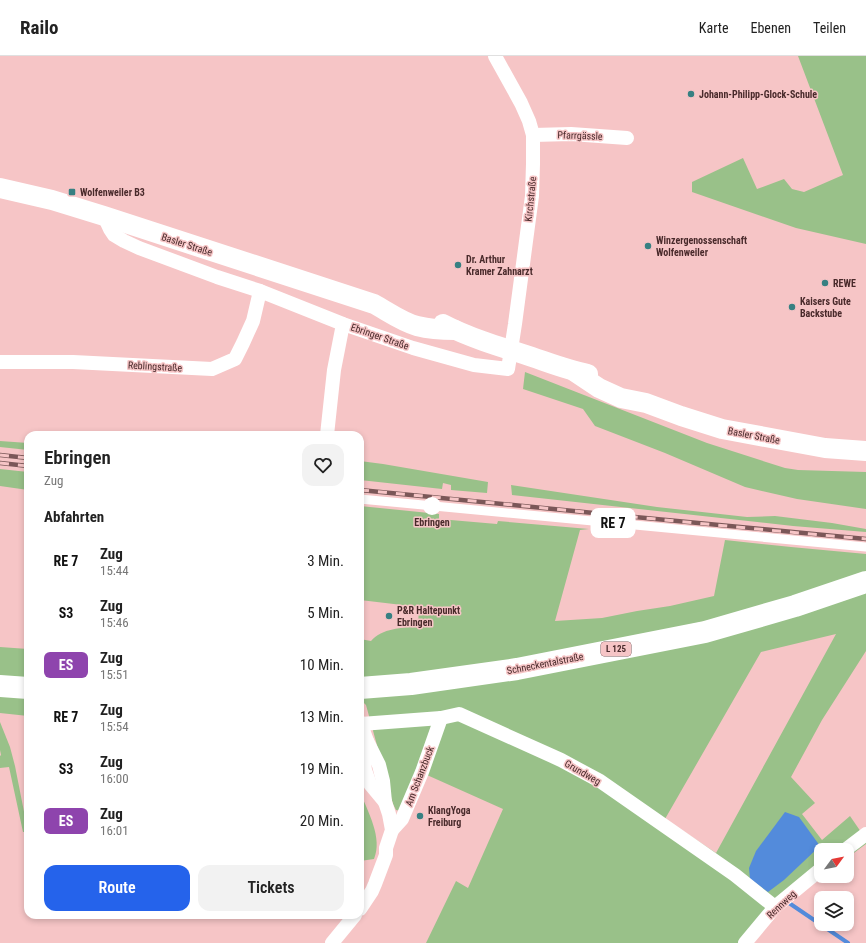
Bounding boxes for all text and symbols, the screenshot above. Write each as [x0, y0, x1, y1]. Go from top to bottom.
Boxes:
text: Railo [20, 16, 59, 39]
text: Karte [699, 20, 728, 36]
text: Ebenen [750, 20, 791, 36]
text: Teilen [813, 20, 846, 36]
marker: Johann-Philipp-Glock-Schule [686, 89, 696, 99]
place label: Johann-Philipp-Glock-Schule [699, 89, 817, 100]
street label: Pfarrgässle [557, 129, 603, 142]
street label: Kirchstraße [523, 176, 538, 222]
marker: Wolfenweiler B3 [67, 187, 77, 197]
place label: Wolfenweiler B3 [80, 187, 145, 198]
street label: Basler Straße [160, 231, 214, 258]
place label: Winzergenossenschaft Wolfenweiler [656, 235, 747, 258]
marker: Winzergenossenschaft Wolfenweiler [643, 241, 653, 251]
place label: Dr. Arthur Kramer Zahnarzt [466, 254, 533, 277]
marker: Dr. Arthur Kramer Zahnarzt [453, 260, 463, 270]
marker: REWE [820, 278, 830, 288]
place label: REWE [833, 278, 856, 289]
place label: Kaisers Gute Backstube [800, 296, 851, 319]
marker: Kaisers Gute Backstube [787, 302, 797, 312]
street label: Ebringer Straße [349, 321, 411, 352]
street label: Reblingstraße [128, 360, 183, 373]
street label: Basler Straße [727, 425, 781, 446]
button: heart [302, 444, 344, 486]
text: Ebringen [44, 446, 111, 469]
text: Zug [44, 473, 63, 488]
marker: Ebringen [423, 497, 441, 515]
text: Abfahrten [44, 508, 104, 526]
line badge: RE 7 [585, 510, 641, 536]
text: RE 7 [601, 515, 625, 531]
place label: Ebringen [414, 517, 450, 528]
text: Zug [100, 545, 123, 563]
text: 3 Min. [307, 552, 344, 570]
text: RE 7 [54, 553, 78, 569]
text: 15:44 [100, 563, 129, 578]
text: Zug [100, 597, 123, 615]
text: 5 Min. [307, 604, 344, 622]
text: S3 [59, 605, 73, 621]
place label: P&R Haltepunkt Ebringen [397, 605, 460, 628]
marker: P&R Haltepunkt Ebringen [384, 611, 394, 621]
text: 15:46 [100, 615, 129, 630]
road number: L 125 [601, 642, 631, 656]
text: Zug [100, 649, 123, 667]
street label: Schneckentalstraße [506, 651, 585, 676]
text: 10 Min. [300, 656, 344, 674]
text: ES [59, 657, 73, 673]
text: 15:51 [100, 667, 129, 682]
text: Zug [100, 701, 123, 719]
text: 13 Min. [300, 708, 344, 726]
text: RE 7 [54, 709, 78, 725]
text: 15:54 [100, 719, 129, 734]
street label: Am Schanzbuck [403, 744, 436, 808]
text: Zug [100, 753, 123, 771]
street label: Grundweg [563, 758, 603, 787]
text: 19 Min. [300, 760, 344, 778]
text: S3 [59, 761, 73, 777]
text: 16:00 [100, 771, 129, 786]
text: Zug [100, 805, 123, 823]
place label: KlangYoga Freiburg [428, 805, 471, 828]
marker: KlangYoga Freiburg [415, 811, 425, 821]
text: 20 Min. [300, 812, 344, 830]
text: ES [59, 813, 73, 829]
text: 16:01 [100, 823, 129, 838]
north arrow [814, 843, 854, 883]
map controls [814, 843, 854, 931]
button: Route [44, 865, 190, 911]
button: Tickets [198, 865, 344, 911]
street label: Rennweg [764, 888, 798, 921]
button: layers [814, 891, 854, 931]

